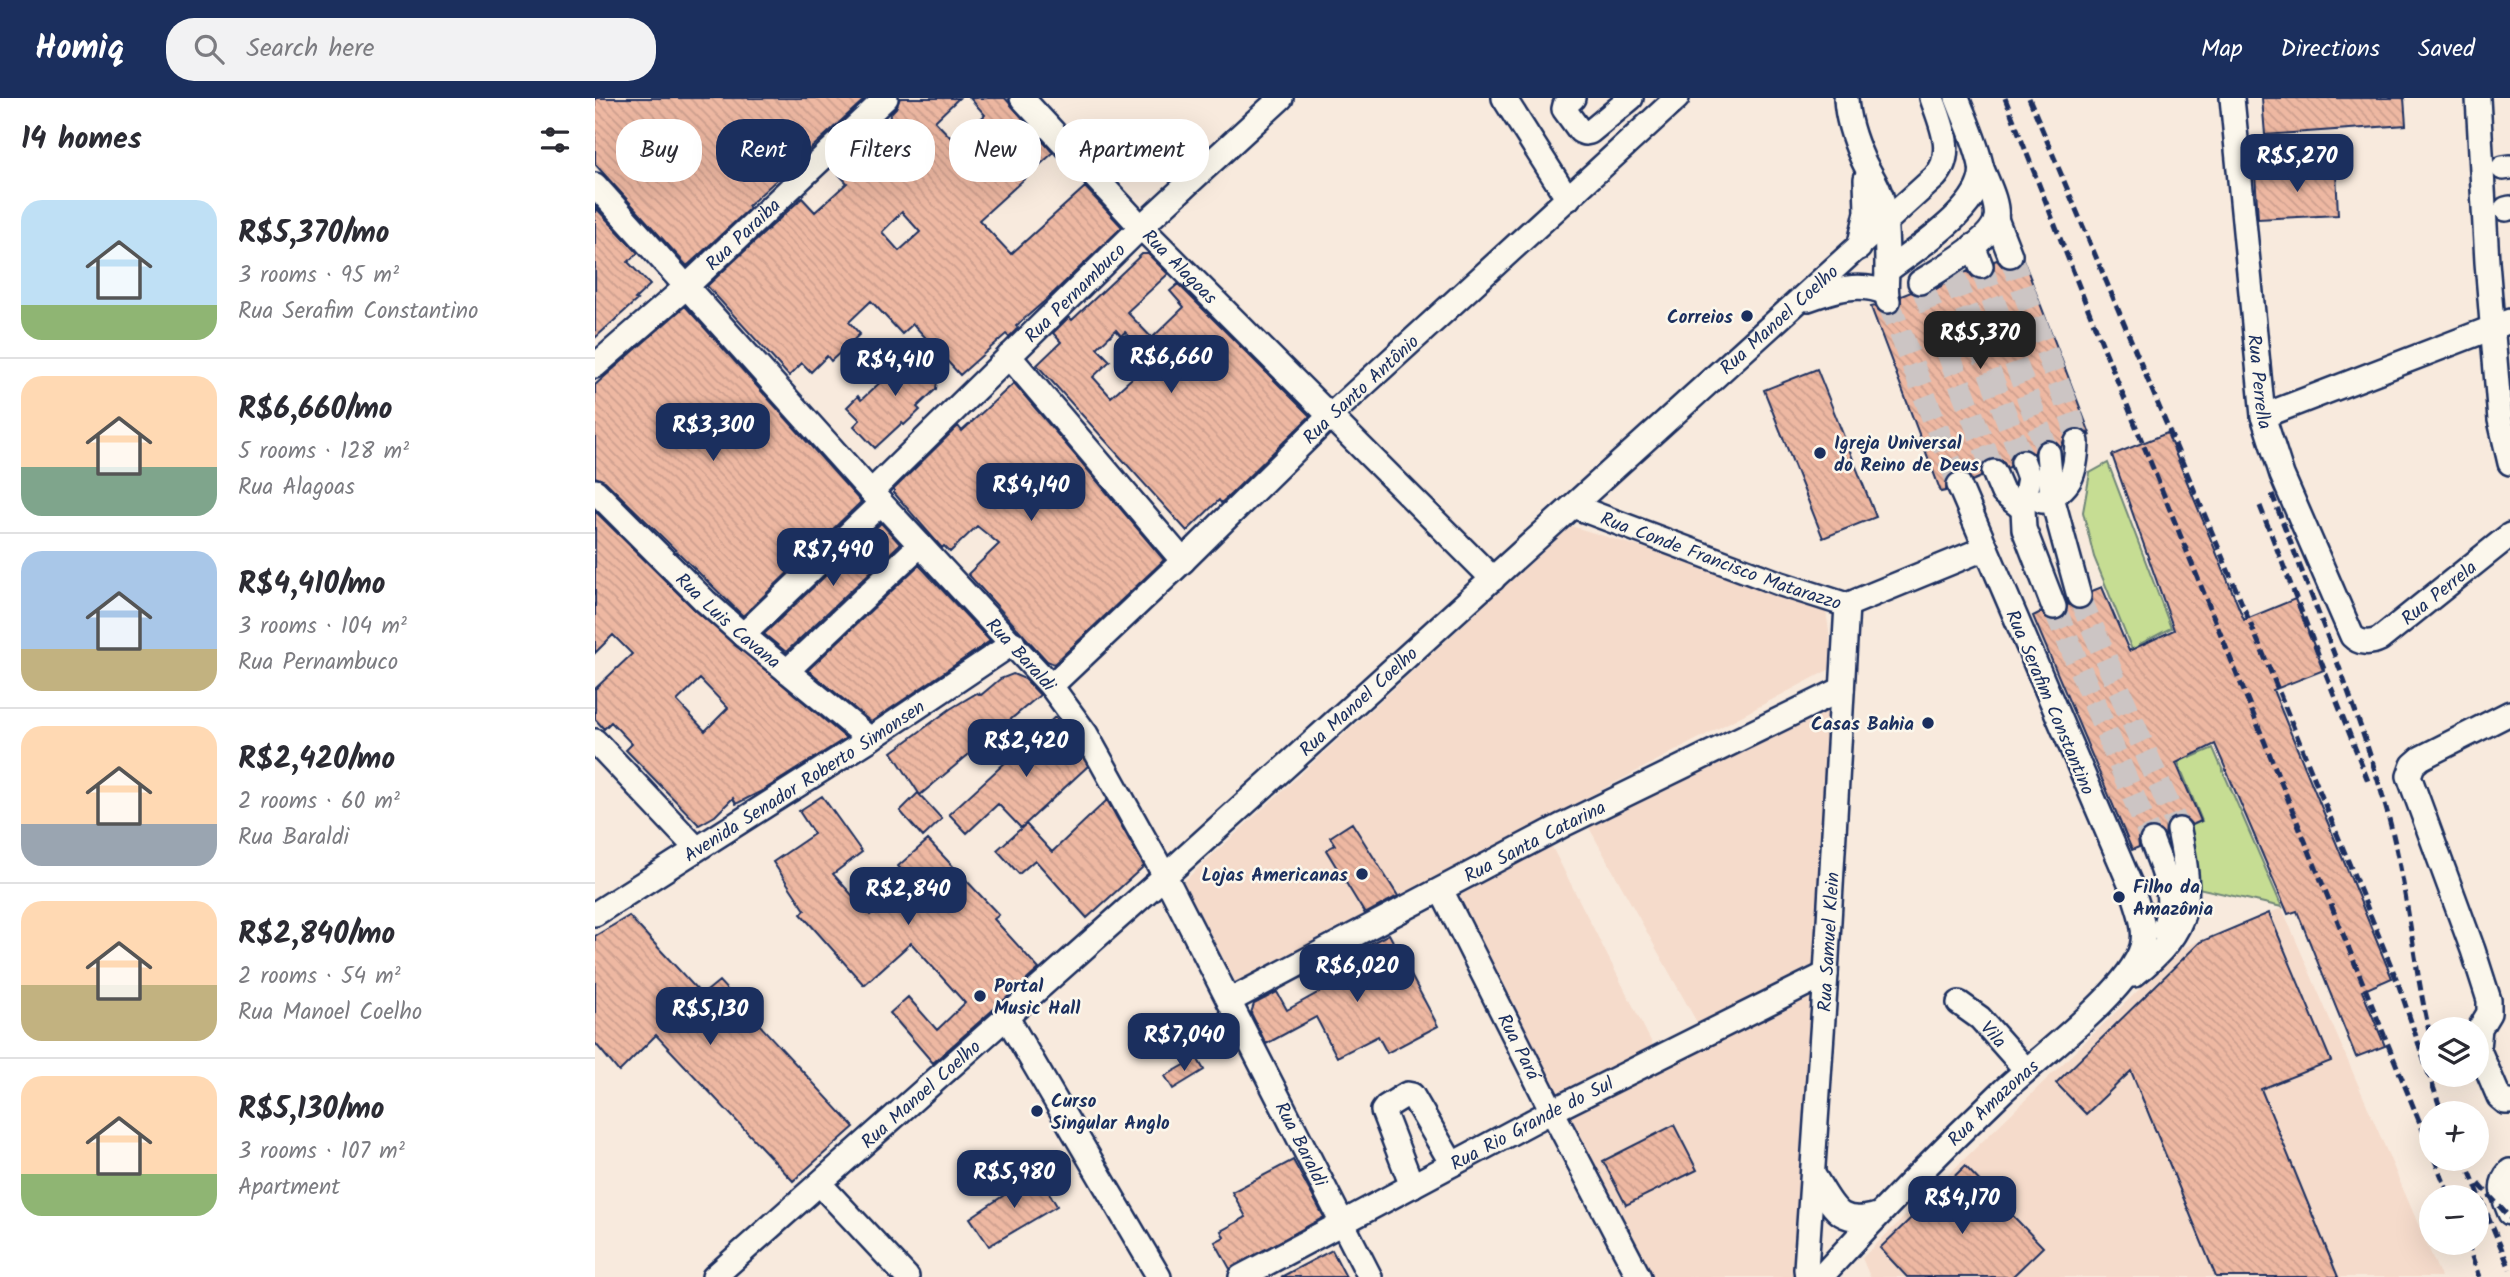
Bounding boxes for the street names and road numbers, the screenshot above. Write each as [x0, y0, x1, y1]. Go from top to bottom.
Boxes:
street label: Rua Paraiba [699, 192, 788, 279]
street label: Rua Alagoas [1134, 223, 1224, 312]
street label: Rua Pernambuco [1018, 237, 1134, 351]
street label: Rua Manoel Coelho [1713, 258, 1846, 383]
street label: Rua Santo Antônio [1296, 328, 1427, 452]
street label: Rua Perrella [2238, 333, 2279, 434]
street label: Rua Conde Francisco Matarazzo [1596, 505, 1845, 619]
street label: Rua Perrela [2395, 554, 2484, 634]
street label: Rua Luis Cavana [668, 566, 787, 677]
street label: Rua Serafim Constantino [1997, 606, 2102, 800]
street label: Rua Baraldi [978, 612, 1064, 699]
street label: Rua Manoel Coelho [1293, 640, 1426, 765]
street label: Avenida Senador Roberto Simonsen [678, 693, 932, 871]
street label: Rua Santa Catarina [1459, 793, 1611, 892]
street label: Rua Samuel Klein [1810, 871, 1849, 1013]
street label: Rua Pará [1488, 1009, 1548, 1088]
street label: Vila [1972, 1015, 2013, 1056]
street label: Rua Manoel Coelho [855, 1033, 988, 1157]
street label: Rua Amazonas [1941, 1053, 2046, 1154]
street label: Rua Rio Grande do Sul [1445, 1069, 1620, 1180]
street label: Rua Baraldi [1266, 1097, 1335, 1194]

